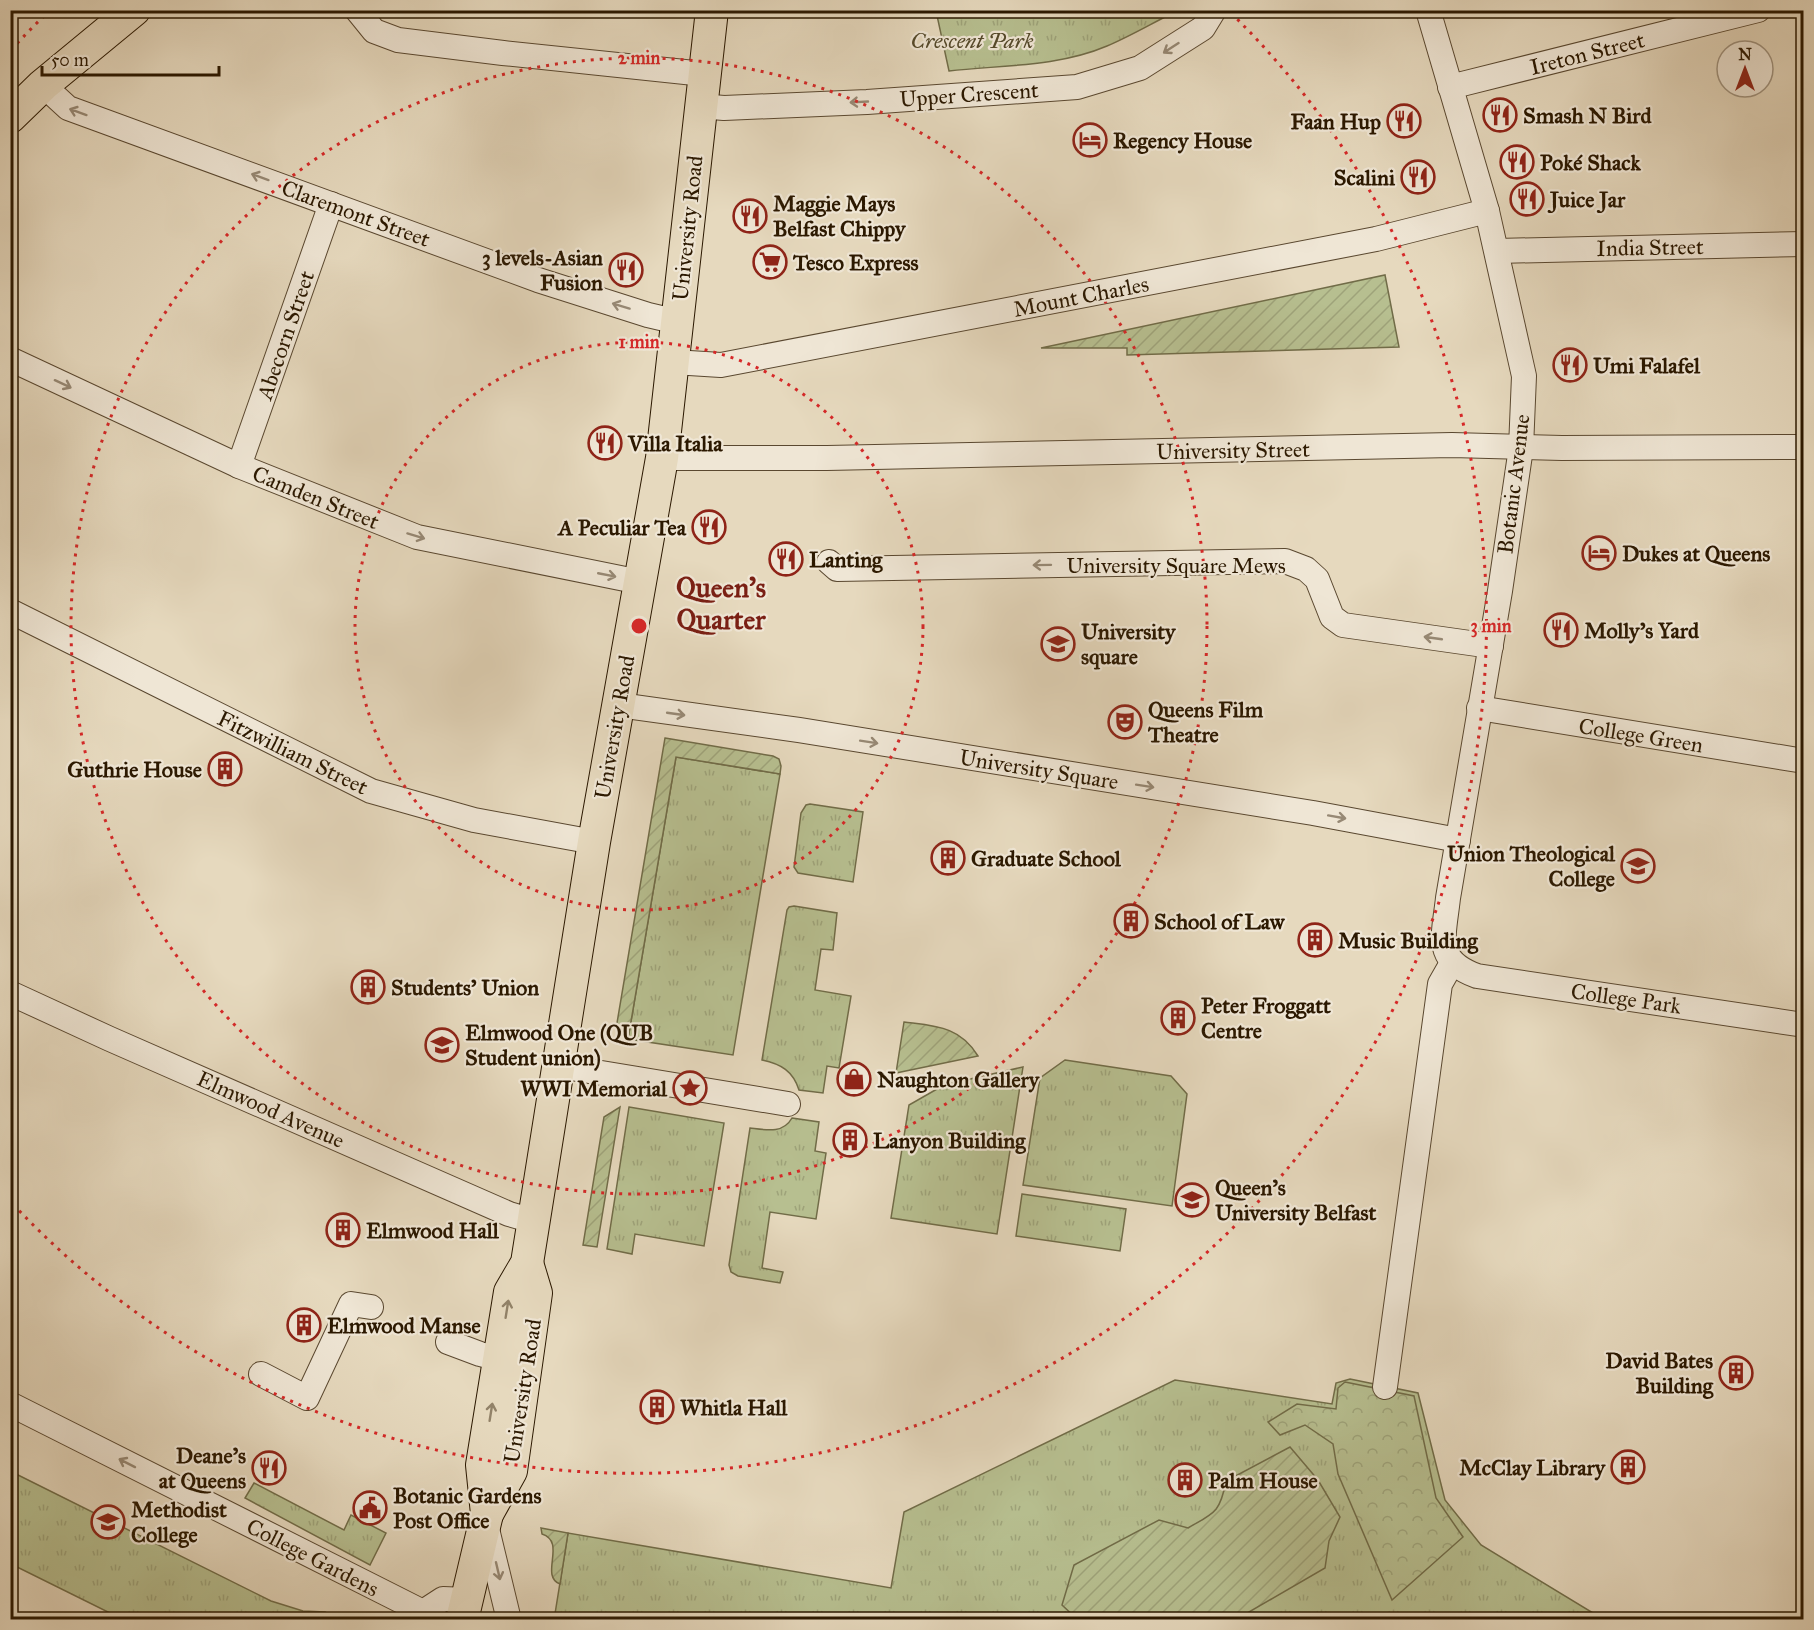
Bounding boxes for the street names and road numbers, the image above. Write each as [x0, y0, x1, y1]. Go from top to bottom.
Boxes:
street label: Ireton Street [1527, 26, 1647, 81]
street label: Upper Crescent [899, 76, 1040, 113]
street label: University Road [666, 154, 709, 302]
street label: Claremont Street [278, 174, 434, 253]
street label: India Street [1596, 233, 1704, 262]
street label: Abecorn Street [250, 267, 320, 404]
street label: Mount Charles [1011, 270, 1151, 323]
street label: Botanic Avenue [1492, 413, 1535, 556]
street label: University Street [1156, 436, 1310, 465]
street label: Camden Street [249, 460, 383, 535]
street label: University Square Mews [1066, 552, 1286, 579]
street label: University Road [589, 653, 640, 801]
street label: Fitzwilliam Street [213, 704, 373, 801]
street label: College Green [1577, 712, 1705, 759]
street label: University Square [958, 744, 1120, 795]
street label: College Park [1569, 977, 1684, 1020]
street label: Elmwood Avenue [193, 1065, 349, 1154]
street label: University Road [498, 1317, 547, 1465]
street label: College Gardens [242, 1513, 383, 1602]

